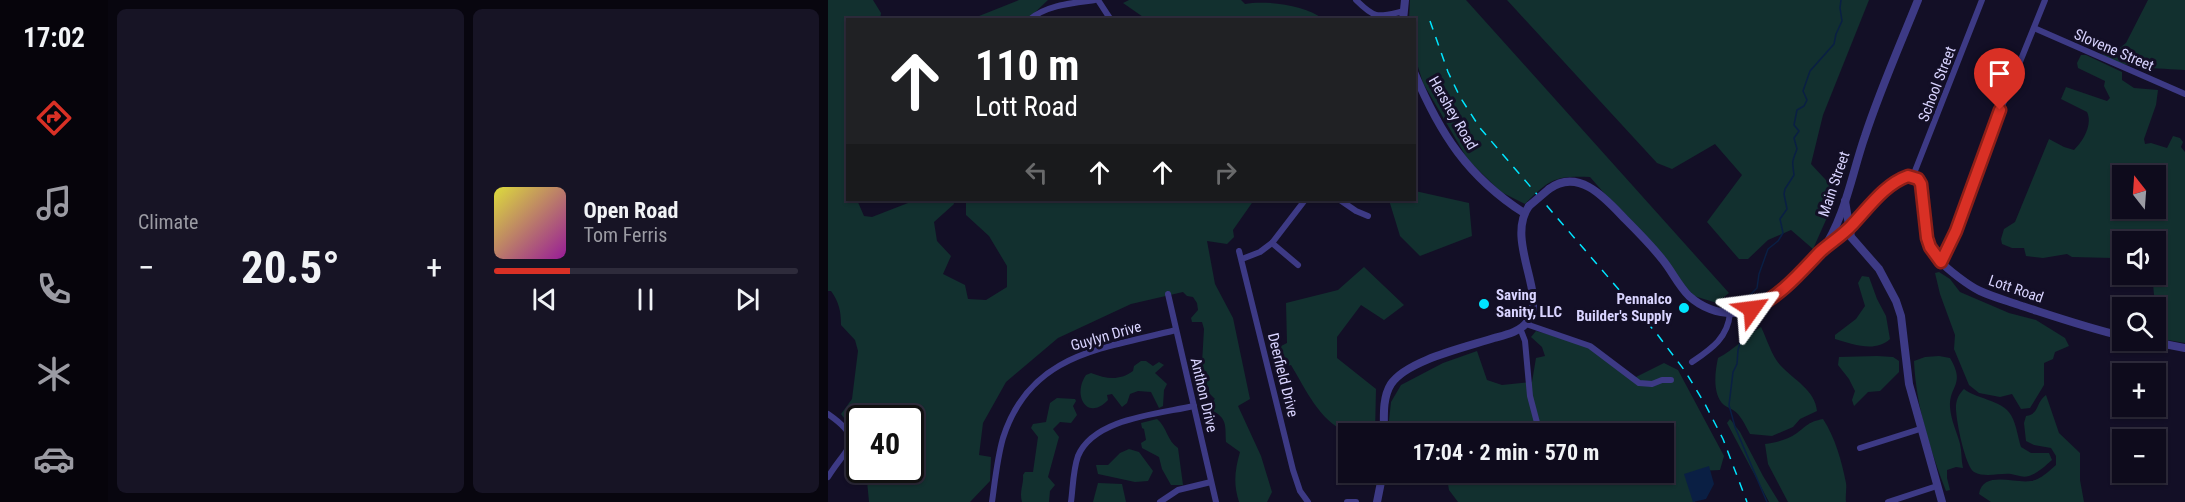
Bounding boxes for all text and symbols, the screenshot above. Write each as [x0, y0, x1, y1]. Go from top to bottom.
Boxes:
text: 17:02 [23, 22, 85, 54]
street label: Slovene Street [2071, 25, 2157, 75]
text: 110 m [975, 41, 1080, 90]
icon: ahead [876, 42, 954, 120]
street label: School Street [1914, 44, 1960, 124]
pin [1974, 48, 2025, 110]
icon: arrive [1983, 57, 2016, 90]
street label: Hershey Road [1425, 73, 1481, 153]
text: Lott Road [975, 91, 1078, 123]
icon: directions [33, 97, 75, 139]
street label: Main Street [1814, 149, 1854, 219]
icon: left [1020, 156, 1053, 189]
icon: ahead [1083, 156, 1116, 189]
icon: ahead [1146, 156, 1179, 189]
icon: right [1209, 156, 1242, 189]
north arrow [2112, 165, 2166, 219]
map controls [2112, 165, 2166, 483]
icon: music [33, 182, 75, 224]
text: Open Road [584, 198, 678, 223]
text: Climate [138, 210, 198, 234]
text: Tom Ferris [584, 223, 667, 247]
button: sound [2112, 231, 2166, 285]
text: 20.5° [241, 241, 340, 294]
text: − [138, 248, 155, 287]
text: + [426, 248, 442, 287]
icon: phone [33, 268, 75, 310]
street label: Lott Road [1986, 271, 2046, 307]
position arrow [1720, 277, 1784, 341]
icon: previous [528, 283, 561, 316]
icon: pause [629, 283, 662, 316]
icon: next [731, 283, 764, 316]
place label: Saving Sanity, LLC [1496, 286, 1562, 321]
place label: Pennalco Builder's Supply [1576, 290, 1672, 325]
marker: Saving Sanity, LLC [1477, 297, 1491, 311]
button: search [2112, 297, 2166, 351]
marker: Pennalco Builder's Supply [1677, 301, 1691, 315]
street label: Guylyn Drive [1069, 317, 1143, 355]
street label: Deerfield Drive [1264, 331, 1302, 419]
icon: climate [33, 353, 75, 395]
street label: Anthon Drive [1187, 356, 1221, 434]
button: + [2112, 363, 2166, 417]
speed limit sign: 40 [846, 405, 924, 483]
button: − [2112, 429, 2166, 483]
icon: car [33, 438, 75, 480]
text: 17:04 · 2 min · 570 m [1413, 440, 1599, 465]

